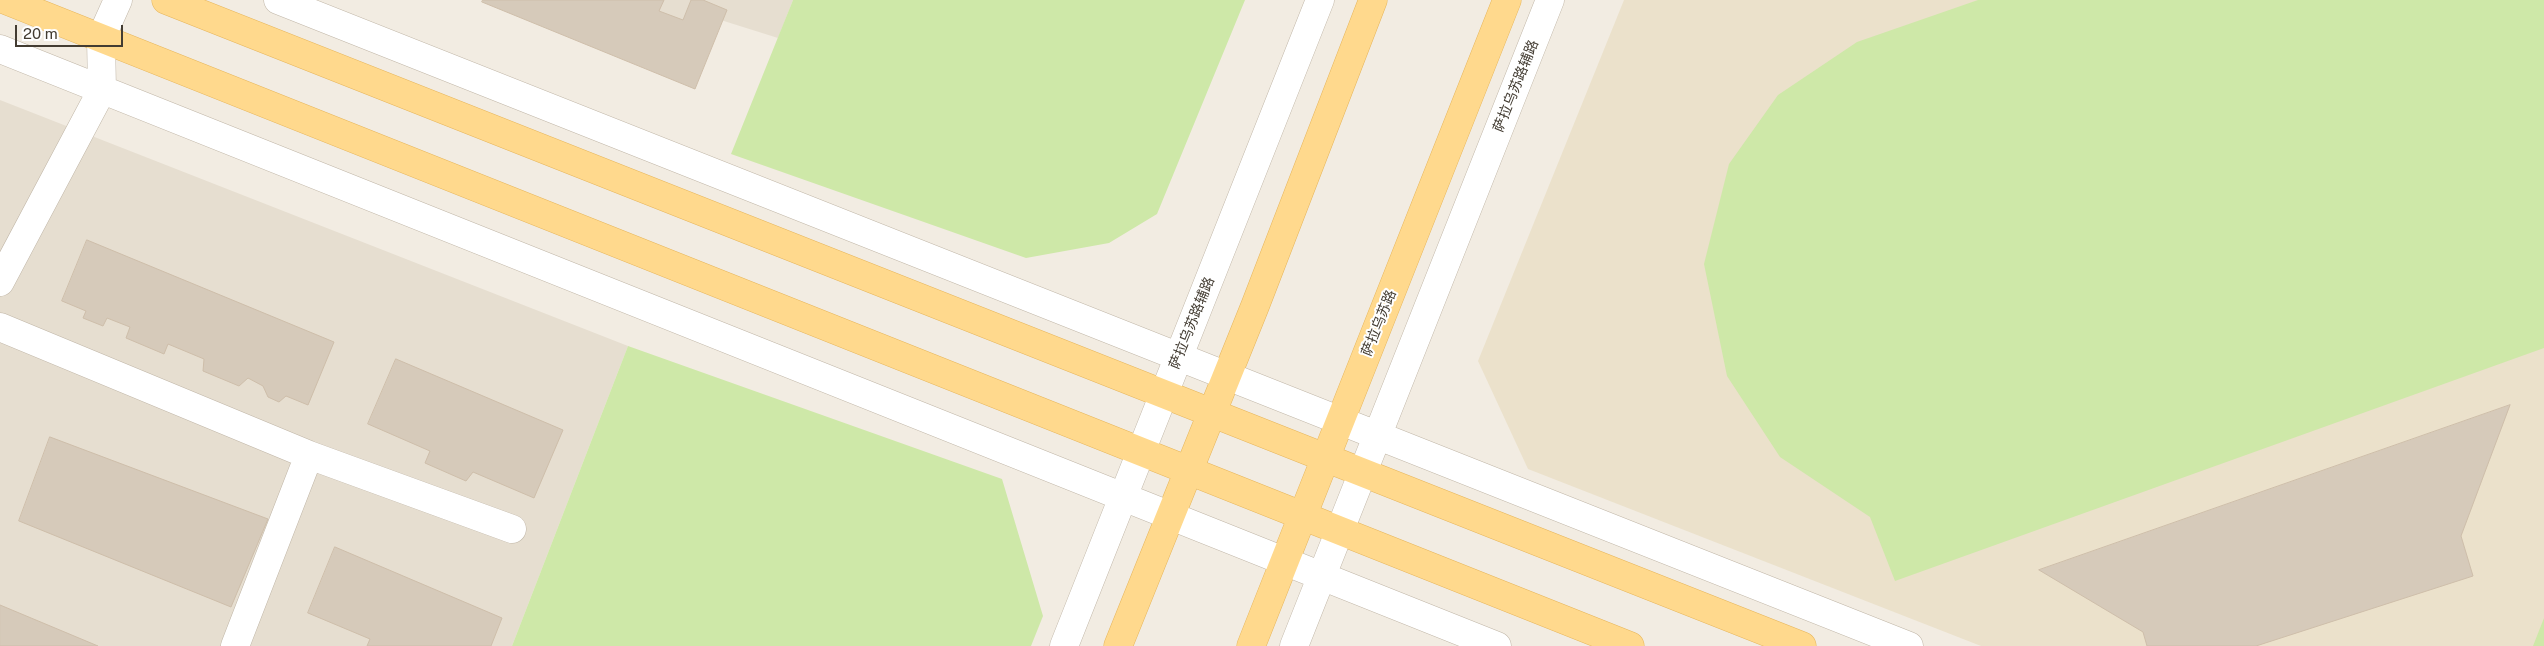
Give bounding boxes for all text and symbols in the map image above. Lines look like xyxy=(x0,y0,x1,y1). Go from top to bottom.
scale bar xyxy=(18,15,125,47)
text: 20 m xyxy=(23,25,58,42)
street label: 萨拉乌苏路辅路 xyxy=(1490,37,1542,135)
street label: 萨拉乌苏路辅路 xyxy=(1166,274,1218,372)
street label: 萨拉乌苏路 xyxy=(1358,287,1400,359)

